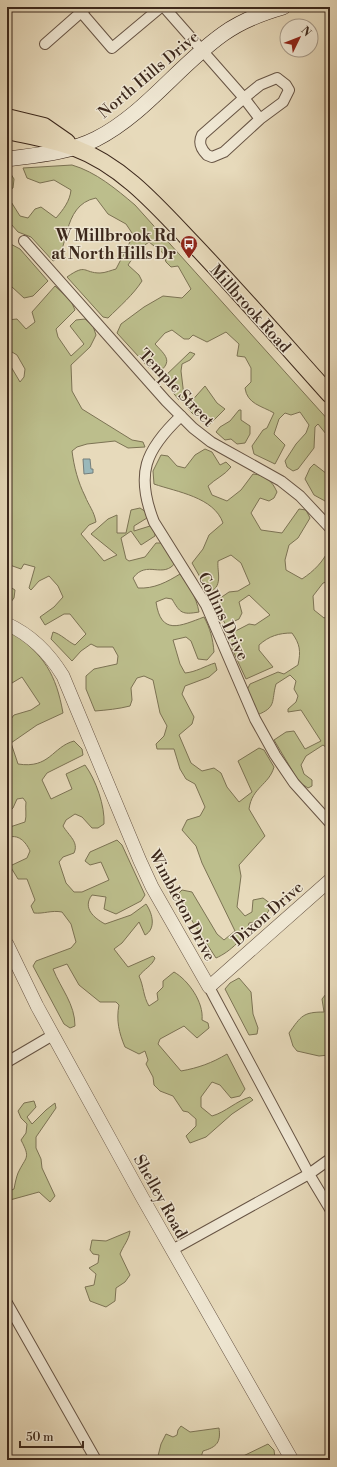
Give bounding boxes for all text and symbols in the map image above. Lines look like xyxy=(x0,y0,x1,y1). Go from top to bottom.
north arrow xyxy=(279,18,319,58)
text: N xyxy=(297,24,314,40)
street label: North Hills Drive xyxy=(94,27,203,123)
place label: W Millbrook Rd at North Hills Dr xyxy=(51,226,176,264)
bus stop icon: W Millbrook Rd at North Hills Dr xyxy=(179,234,199,259)
street label: Millbrook Road xyxy=(206,261,295,357)
street label: Temple Street xyxy=(134,345,219,431)
street label: Collins Drive xyxy=(193,569,253,664)
street label: Wimbleton Drive xyxy=(144,846,220,965)
street label: Dixon Drive xyxy=(228,877,307,950)
street label: Shelley Road xyxy=(129,1151,191,1242)
scale bar xyxy=(20,1423,83,1449)
text: 50 m xyxy=(26,1430,54,1445)

